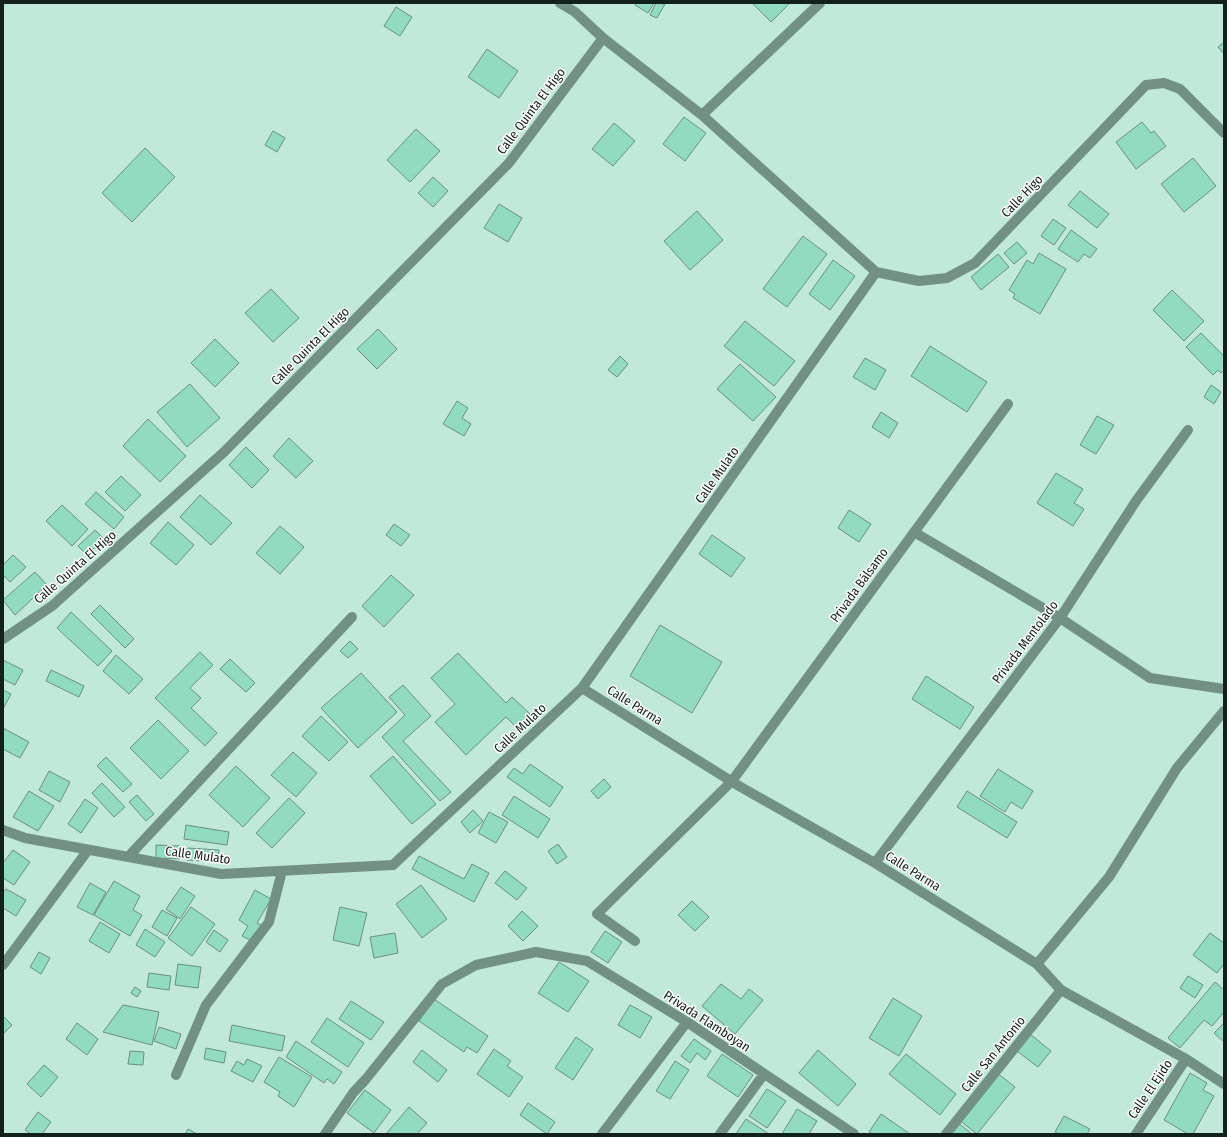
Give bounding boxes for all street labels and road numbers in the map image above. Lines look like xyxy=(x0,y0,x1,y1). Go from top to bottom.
street label: Calle Quinta El Higo xyxy=(494,65,568,157)
street label: Calle Higo xyxy=(998,172,1046,220)
street label: Calle Quinta El Higo xyxy=(268,304,352,388)
street label: Calle Mulato xyxy=(692,444,742,506)
street label: Calle Quinta El Higo xyxy=(31,527,119,607)
street label: Privada Bálsamo xyxy=(827,545,891,625)
street label: Privada Mentolado xyxy=(989,598,1061,686)
street label: Calle Parma xyxy=(605,682,665,728)
street label: Calle Mulato xyxy=(491,700,549,756)
street label: Calle Mulato xyxy=(164,843,232,867)
street label: Calle Parma xyxy=(883,848,943,894)
street label: Privada Flamboyan xyxy=(661,987,753,1055)
street label: Calle San Antonio xyxy=(958,1013,1028,1095)
street label: Calle El Ejido xyxy=(1125,1057,1175,1121)

